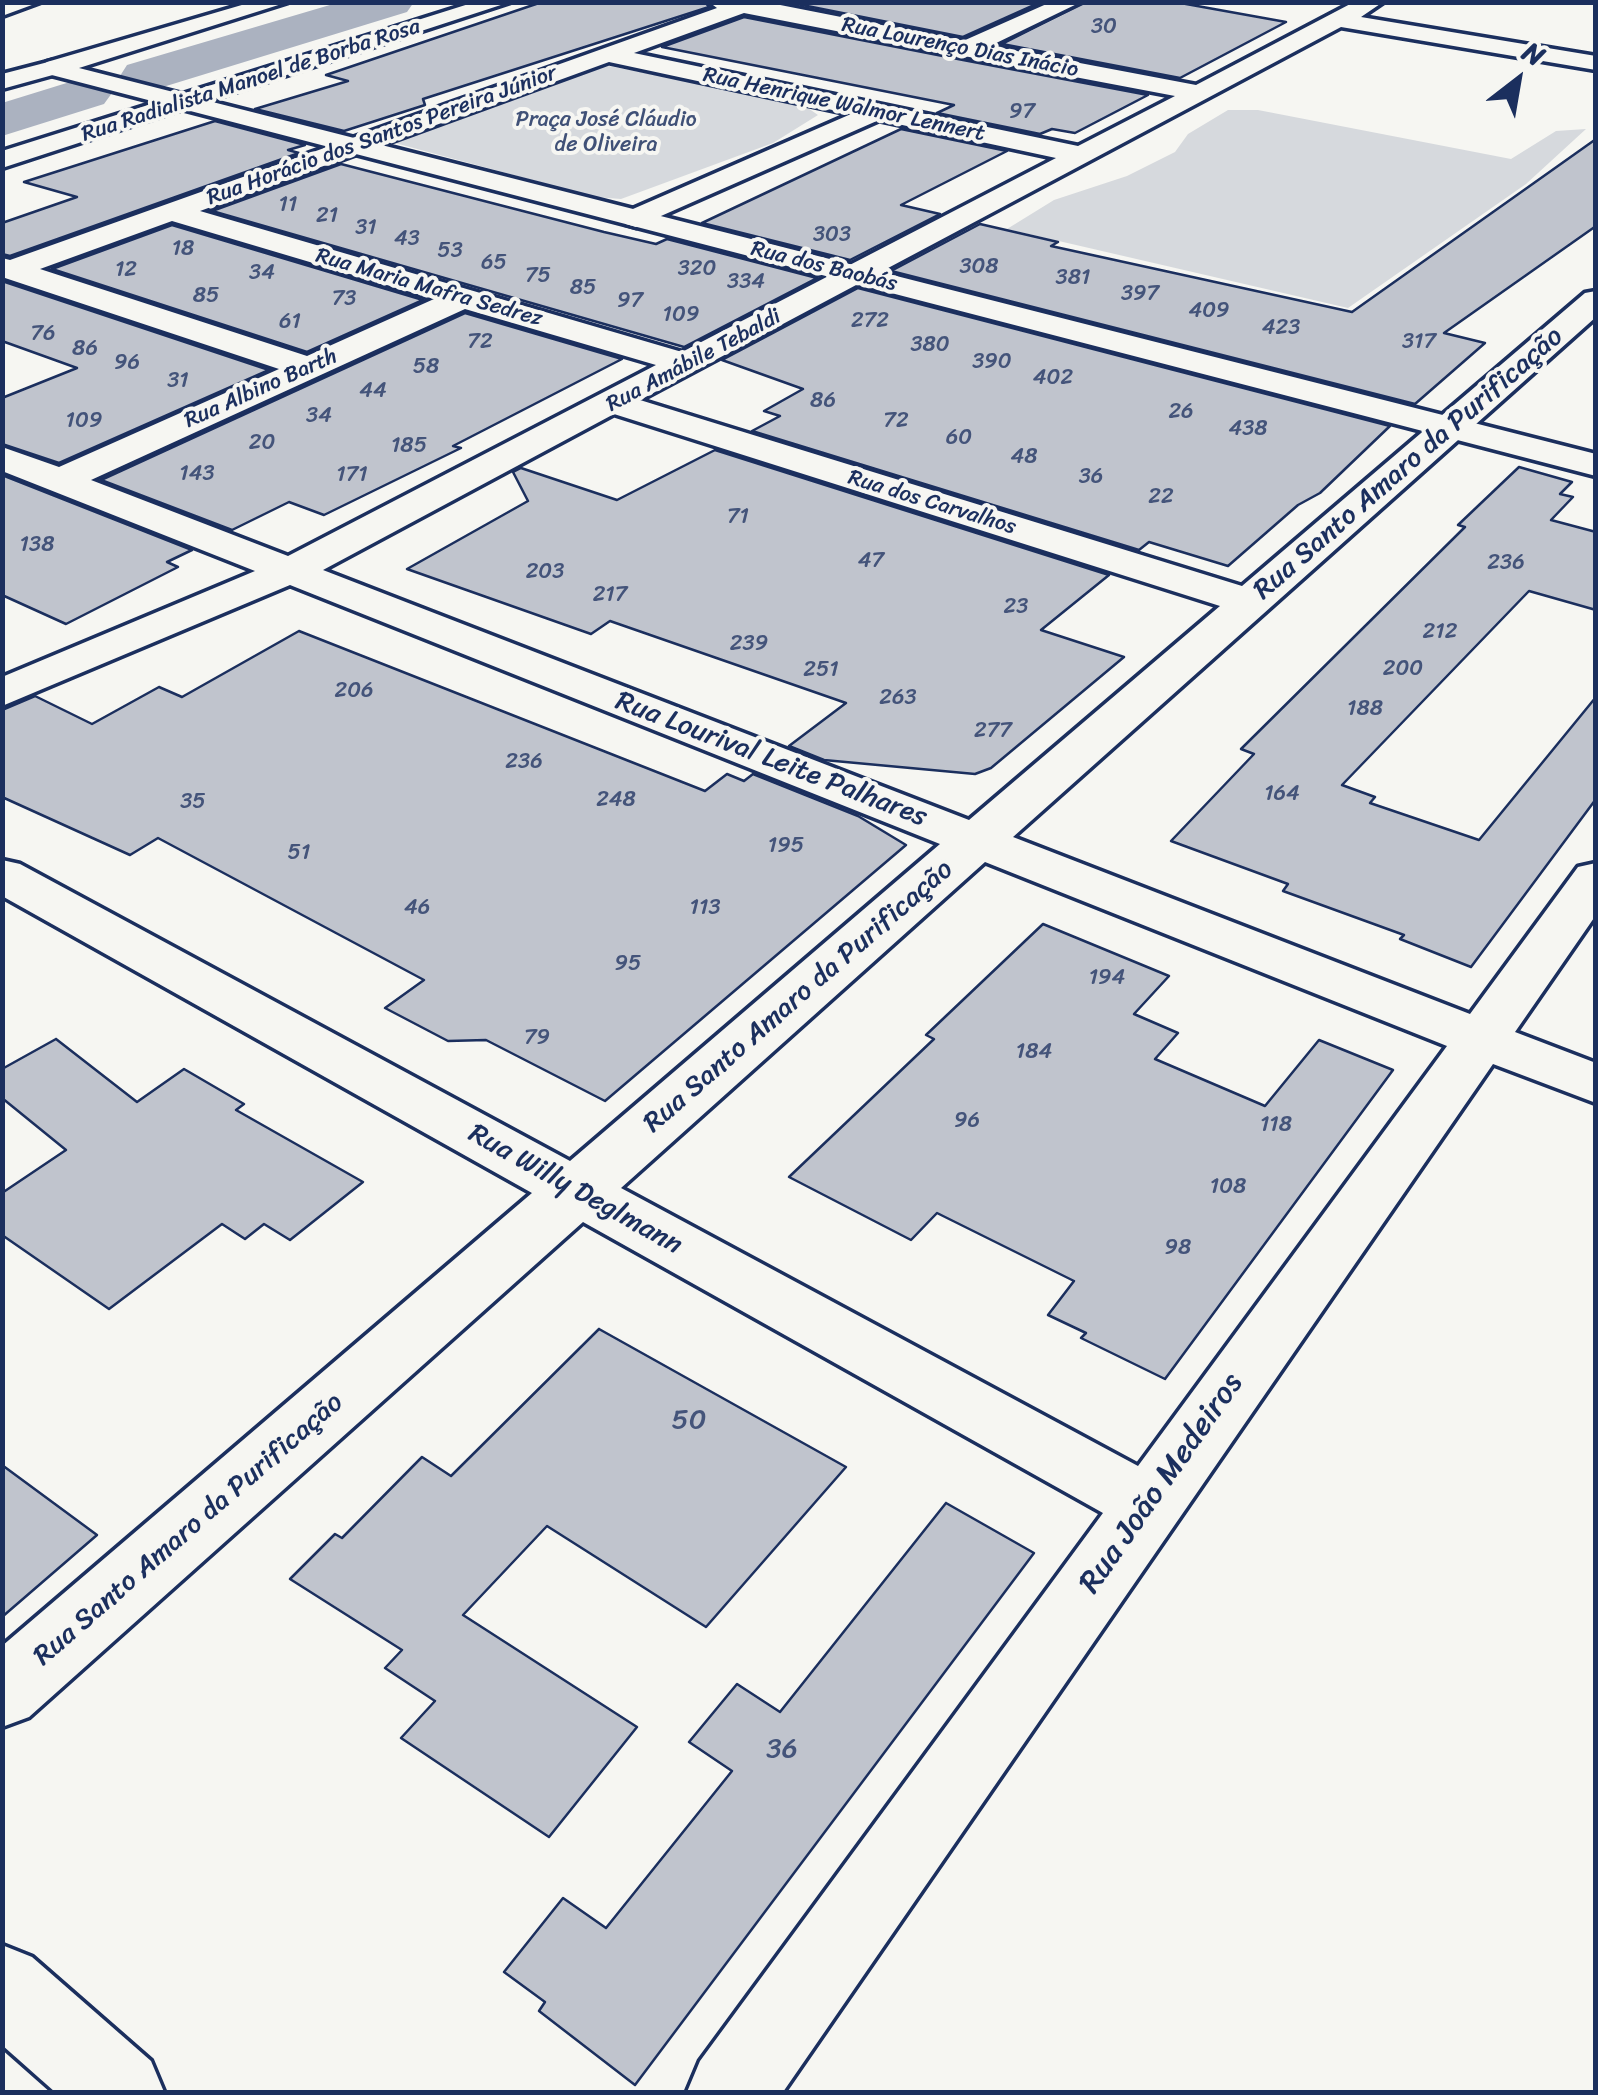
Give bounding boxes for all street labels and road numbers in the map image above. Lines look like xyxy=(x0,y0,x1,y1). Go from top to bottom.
street label: Rua Lourenço Dias Inácio xyxy=(840,12,1080,84)
street label: Rua Radialista Manoel de Borba Rosa xyxy=(78,14,424,148)
street label: Rua Horácio dos Santos Pereira Júnior xyxy=(203,60,561,212)
street label: Rua Henrique Walmor Lennert xyxy=(701,62,987,148)
street label: Rua dos Baobás xyxy=(748,236,900,298)
street label: Rua Maria Mafra Sedrez xyxy=(313,243,545,333)
street label: Rua Amábile Tebaldi xyxy=(602,304,786,418)
street label: Rua Santo Amaro da Purificação xyxy=(1247,320,1571,608)
street label: Rua Albino Barth xyxy=(181,344,341,434)
street label: Rua dos Carvalhos xyxy=(845,465,1019,541)
street label: Rua Lourival Leite Palhares xyxy=(611,685,931,835)
street label: Rua Santo Amaro da Purificação xyxy=(637,853,961,1141)
street label: Rua Willy Deglmann xyxy=(462,1117,688,1263)
street label: Rua João Medeiros xyxy=(1072,1366,1252,1602)
street label: Rua Santo Amaro da Purificação xyxy=(27,1386,351,1674)

